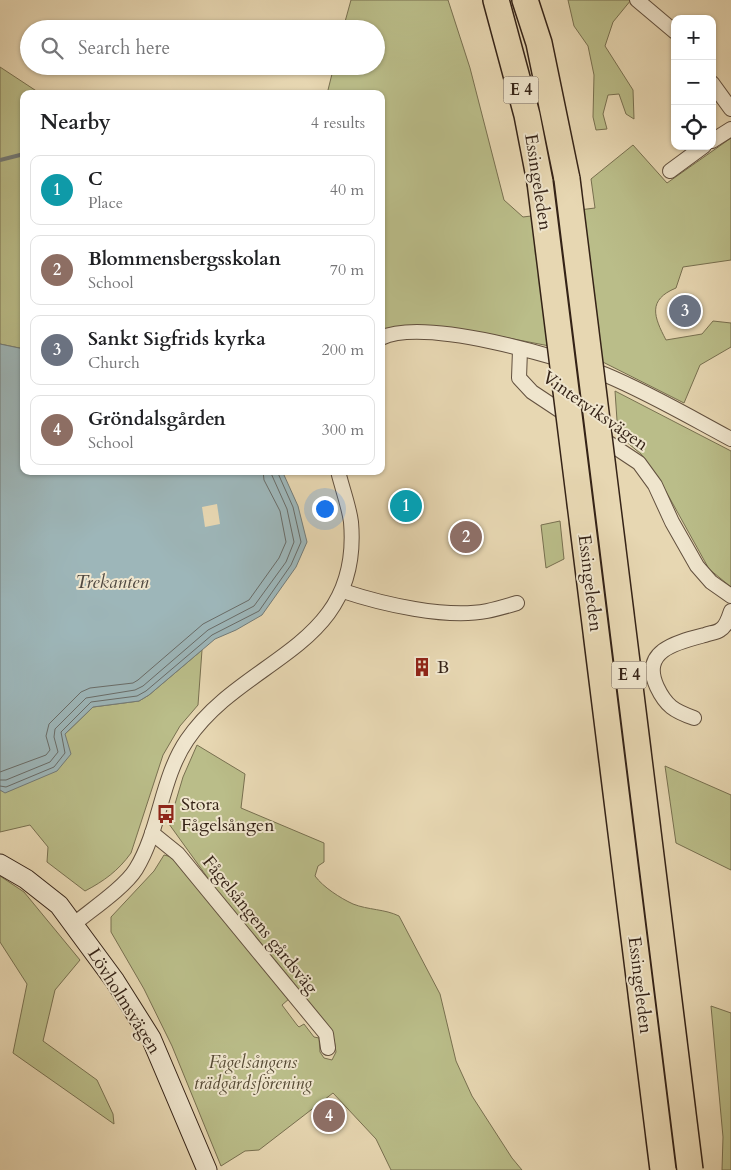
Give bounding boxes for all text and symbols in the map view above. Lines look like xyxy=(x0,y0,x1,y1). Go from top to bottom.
map controls xyxy=(671,15,716,150)
button: + xyxy=(671,15,716,60)
search box xyxy=(20,20,385,75)
icon: search xyxy=(38,34,66,62)
text: Search here xyxy=(78,35,170,61)
button: − xyxy=(671,60,716,105)
road number: E 4 xyxy=(504,76,538,104)
button: locate xyxy=(671,105,716,150)
text: Nearby xyxy=(40,108,111,137)
text: 4 results xyxy=(311,112,365,134)
street label: Essingeleden xyxy=(518,132,558,233)
text: C xyxy=(88,166,103,192)
text: 1 xyxy=(53,179,61,201)
text: 40 m xyxy=(330,179,364,201)
text: Place xyxy=(88,192,123,214)
text: Blommensbergsskolan xyxy=(88,246,281,272)
text: 2 xyxy=(53,259,61,281)
text: 70 m xyxy=(330,259,364,281)
text: School xyxy=(88,272,133,294)
pin: 3 xyxy=(669,292,701,330)
text: Sankt Sigfrids kyrka xyxy=(88,326,266,352)
text: 3 xyxy=(53,339,61,361)
text: 200 m xyxy=(322,339,364,361)
text: Church xyxy=(88,352,140,374)
street label: Vinterviksvägen xyxy=(537,365,654,457)
text: Gröndalsgården xyxy=(88,406,226,432)
text: 4 xyxy=(53,419,61,441)
text: 300 m xyxy=(322,419,364,441)
text: School xyxy=(88,432,133,454)
pin: 1 xyxy=(390,487,422,525)
your location xyxy=(312,496,338,522)
pin: 2 xyxy=(450,518,482,556)
street label: Essingeleden xyxy=(572,533,608,634)
water label: Trekanten xyxy=(75,569,149,595)
place label: B xyxy=(437,655,449,680)
building icon: B xyxy=(411,656,433,678)
road number: E 4 xyxy=(612,662,646,688)
place label: Stora Fågelsången xyxy=(181,792,275,838)
bus stop icon: Stora Fågelsången xyxy=(155,803,177,825)
street label: Fågelsångens gårdsväg xyxy=(196,851,324,1000)
street label: Essingeleden xyxy=(622,935,658,1036)
street label: Lövholmsvägen xyxy=(81,943,167,1059)
park label: Fågelsångens trädgårdsförening xyxy=(194,1050,312,1096)
pin: 4 xyxy=(313,1097,345,1135)

